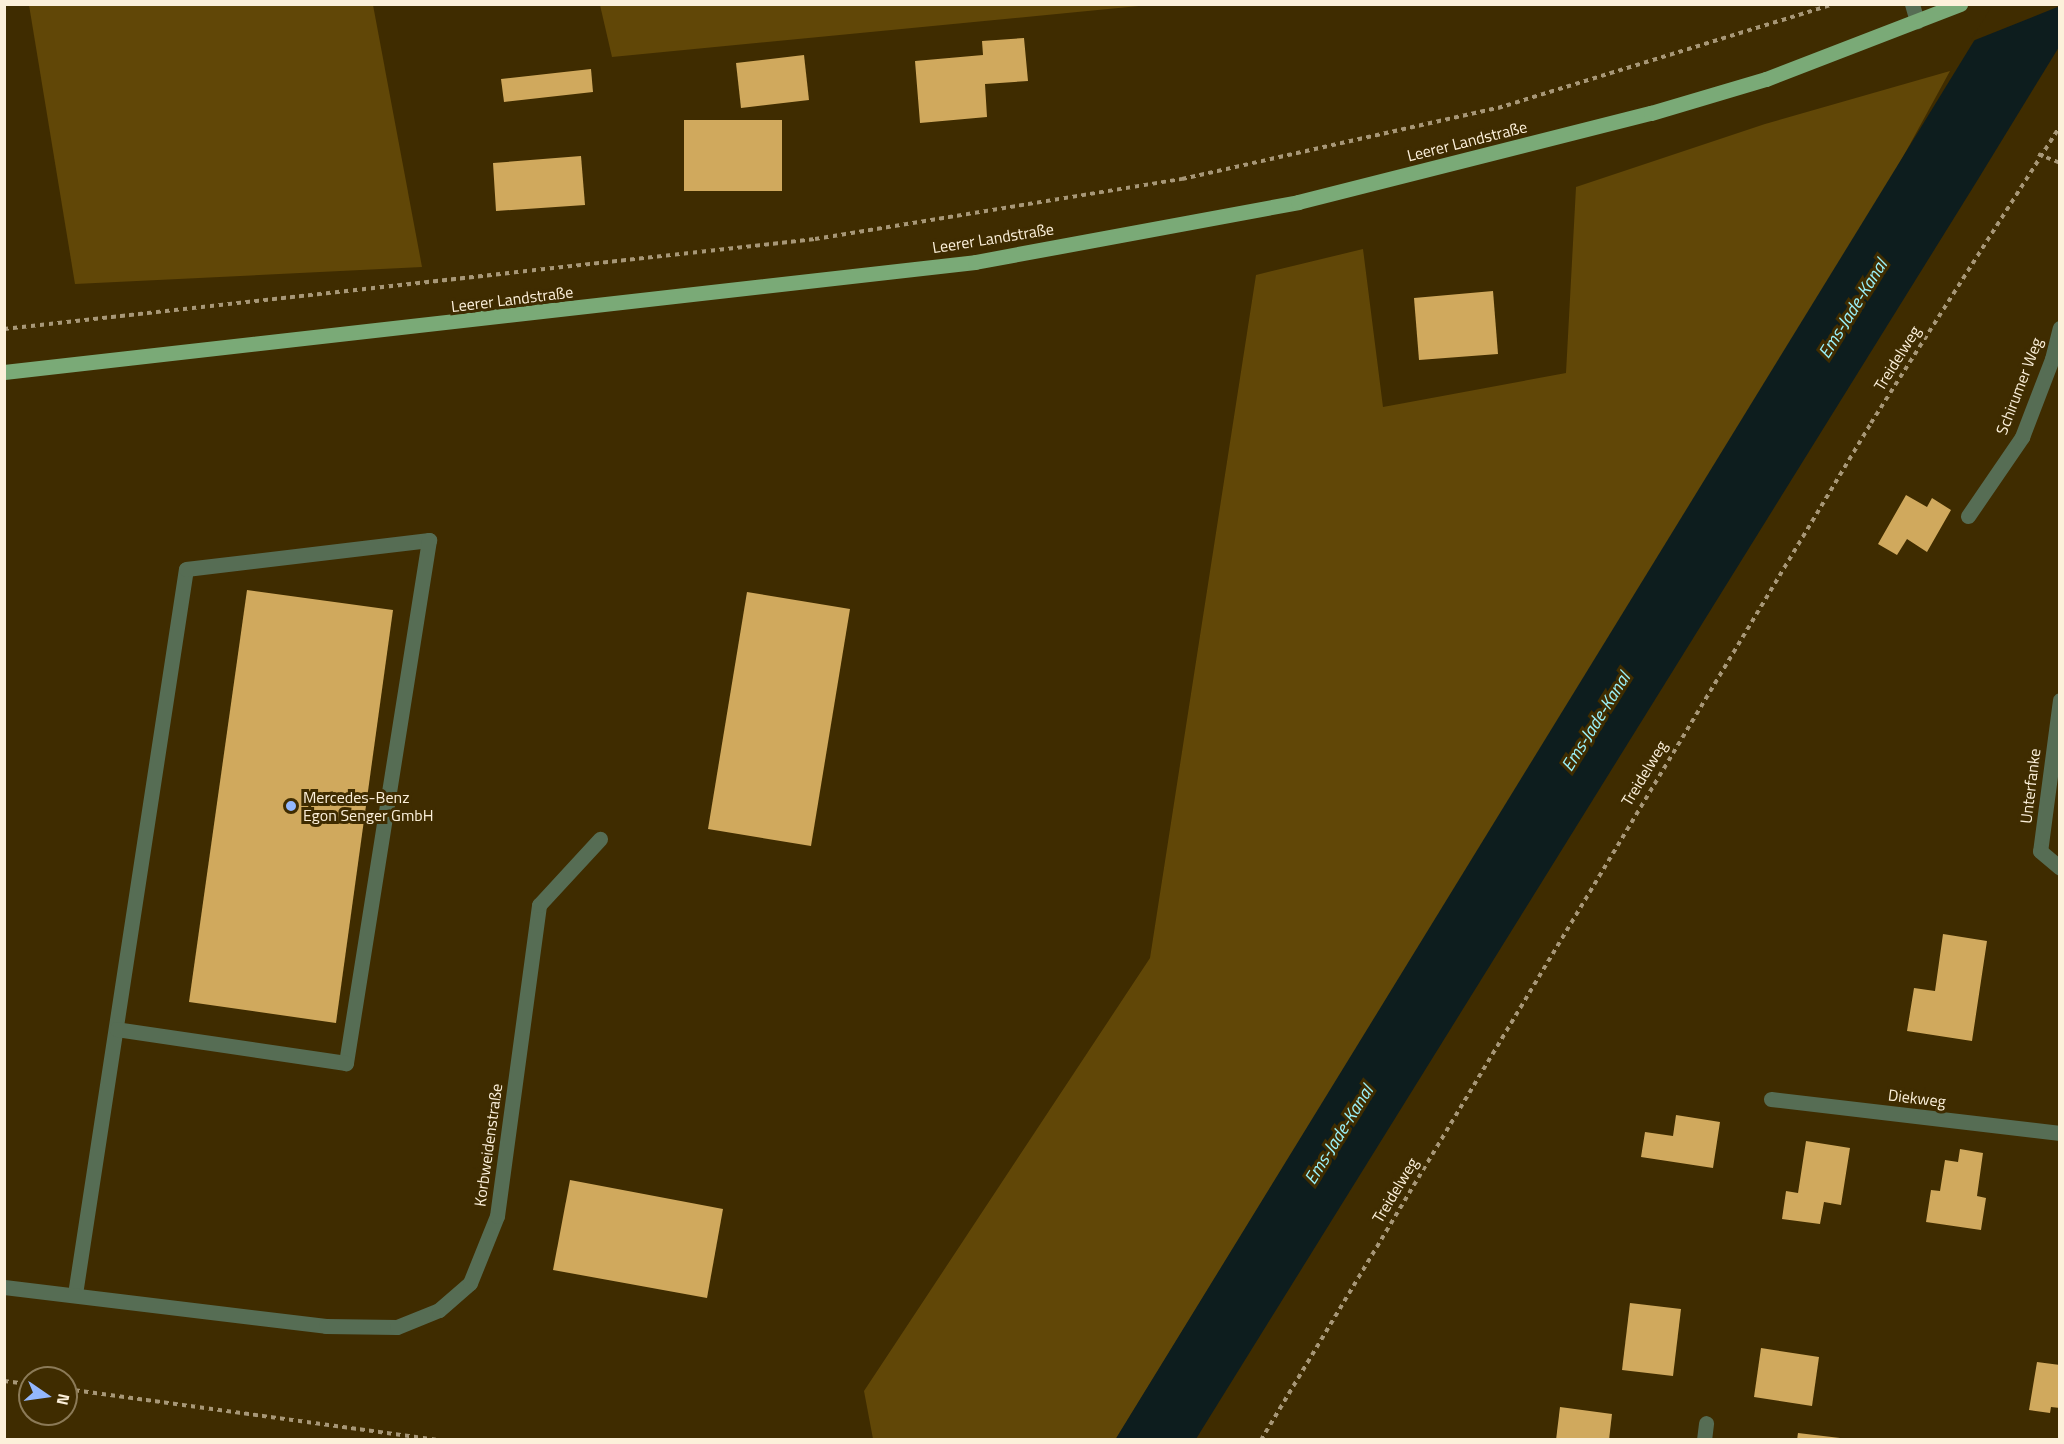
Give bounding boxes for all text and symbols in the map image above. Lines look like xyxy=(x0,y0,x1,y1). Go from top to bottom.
street label: Leerer Landstraße xyxy=(1405,117,1529,165)
street label: Leerer Landstraße xyxy=(931,219,1055,257)
water label: Ems-Jade-Kanal xyxy=(1814,255,1892,363)
street label: Leerer Landstraße xyxy=(450,282,574,316)
street label: Treidelweg xyxy=(1870,322,1924,394)
street label: Schirumer Weg xyxy=(1992,335,2046,437)
water label: Ems-Jade-Kanal xyxy=(1557,668,1635,776)
street label: Treidelweg xyxy=(1617,737,1671,809)
street label: Unterfanke xyxy=(2016,747,2044,825)
place label: Mercedes-Benz Egon Senger GmbH xyxy=(303,787,433,825)
marker: Mercedes-Benz Egon Senger GmbH xyxy=(284,799,298,813)
water label: Ems-Jade-Kanal xyxy=(1300,1081,1378,1189)
street label: Korbweidenstraße xyxy=(470,1082,506,1208)
street label: Diekweg xyxy=(1887,1085,1947,1111)
street label: Treidelweg xyxy=(1368,1154,1422,1226)
north arrow xyxy=(18,1366,78,1426)
text: N xyxy=(51,1391,77,1408)

